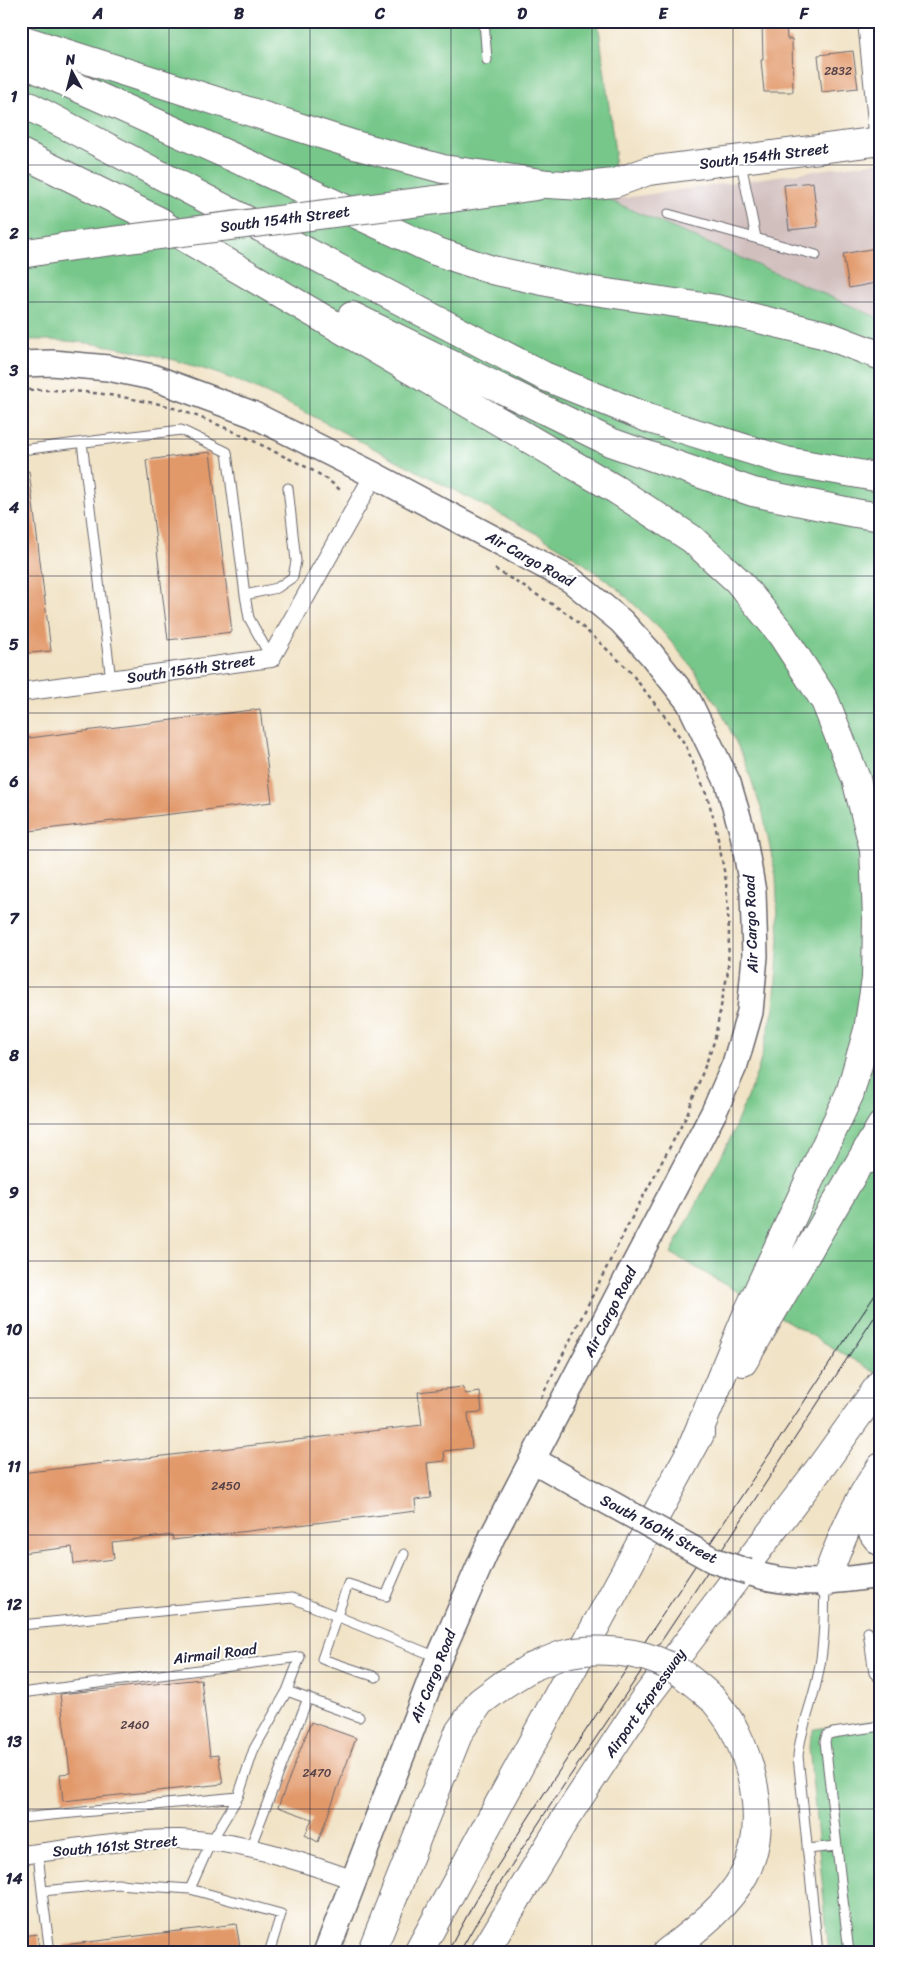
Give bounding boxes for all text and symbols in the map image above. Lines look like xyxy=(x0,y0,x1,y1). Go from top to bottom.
text: A xyxy=(92,0,103,28)
text: B xyxy=(234,0,245,28)
text: C xyxy=(374,0,386,28)
text: D xyxy=(517,0,527,28)
text: E xyxy=(659,0,669,28)
text: F xyxy=(799,0,810,28)
text: N xyxy=(63,47,77,73)
north arrow xyxy=(48,48,98,98)
house number: 2832 xyxy=(824,60,852,82)
text: 1 xyxy=(11,82,18,111)
street label: South 154th Street xyxy=(698,135,831,177)
street label: South 154th Street xyxy=(219,198,352,240)
text: 2 xyxy=(8,219,19,248)
text: 3 xyxy=(9,356,19,385)
text: 4 xyxy=(8,493,19,522)
street label: Air Cargo Road xyxy=(480,523,580,595)
text: 5 xyxy=(9,630,19,659)
street label: South 156th Street xyxy=(125,647,257,691)
text: 6 xyxy=(8,767,19,796)
street label: Air Cargo Road xyxy=(736,873,766,974)
text: 7 xyxy=(9,904,20,933)
text: 8 xyxy=(8,1041,19,1070)
text: 9 xyxy=(9,1178,19,1207)
street label: Air Cargo Road xyxy=(576,1261,644,1363)
text: 10 xyxy=(6,1315,22,1344)
text: 11 xyxy=(7,1452,21,1481)
house number: 2450 xyxy=(211,1475,241,1497)
street label: South 160th Street xyxy=(596,1487,723,1571)
text: 12 xyxy=(6,1590,23,1619)
street label: Air Cargo Road xyxy=(402,1625,464,1727)
street label: Airmail Road xyxy=(171,1636,259,1672)
street label: Airport Expressway xyxy=(597,1643,693,1764)
house number: 2460 xyxy=(121,1714,150,1736)
text: 13 xyxy=(6,1727,22,1756)
house number: 2470 xyxy=(303,1762,332,1784)
street label: South 161st Street xyxy=(51,1828,179,1864)
text: 14 xyxy=(6,1864,22,1893)

